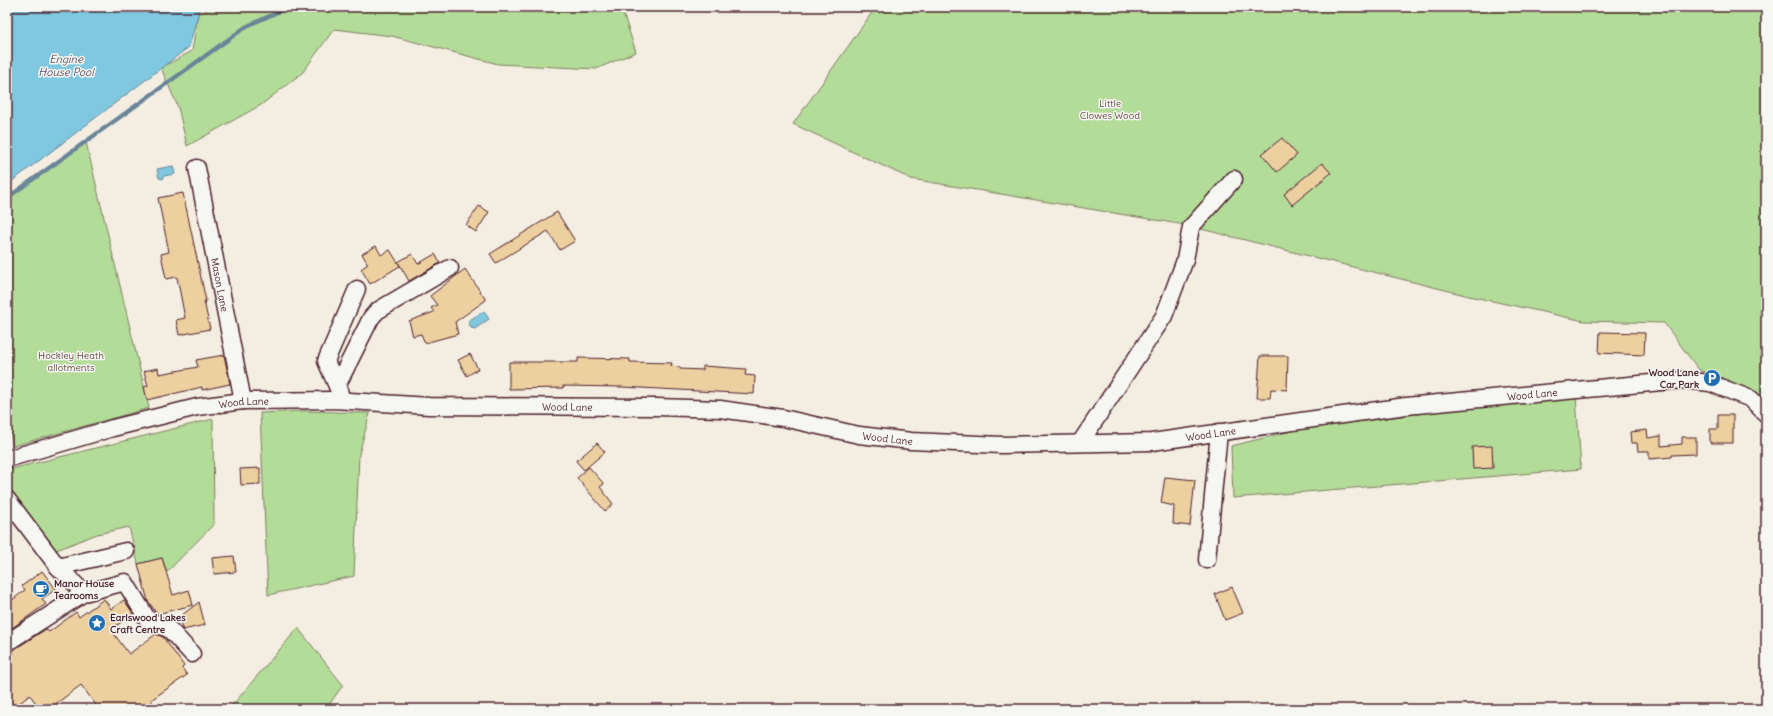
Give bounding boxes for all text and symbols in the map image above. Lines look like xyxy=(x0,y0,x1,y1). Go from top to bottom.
water label: Engine House Pool xyxy=(38,52,95,79)
park label: Little Clowes Wood xyxy=(1080,97,1140,122)
street label: Mason Lane xyxy=(208,257,231,313)
park label: Hockley Heath allotments xyxy=(38,349,104,374)
place label: Wood Lane Car Park xyxy=(1649,366,1700,391)
parking icon: Wood Lane Car Park xyxy=(1702,368,1722,388)
street label: Wood Lane xyxy=(1507,386,1558,403)
street label: Wood Lane xyxy=(218,395,269,411)
street label: Wood Lane xyxy=(542,400,593,414)
street label: Wood Lane xyxy=(1185,424,1237,444)
street label: Wood Lane xyxy=(862,429,913,448)
place label: Manor House Tearooms xyxy=(54,577,115,602)
cafe icon: Manor House Tearooms xyxy=(31,579,51,599)
place label: Earlswood Lakes Craft Centre xyxy=(110,611,186,636)
place icon: Earlswood Lakes Craft Centre xyxy=(87,613,107,633)

